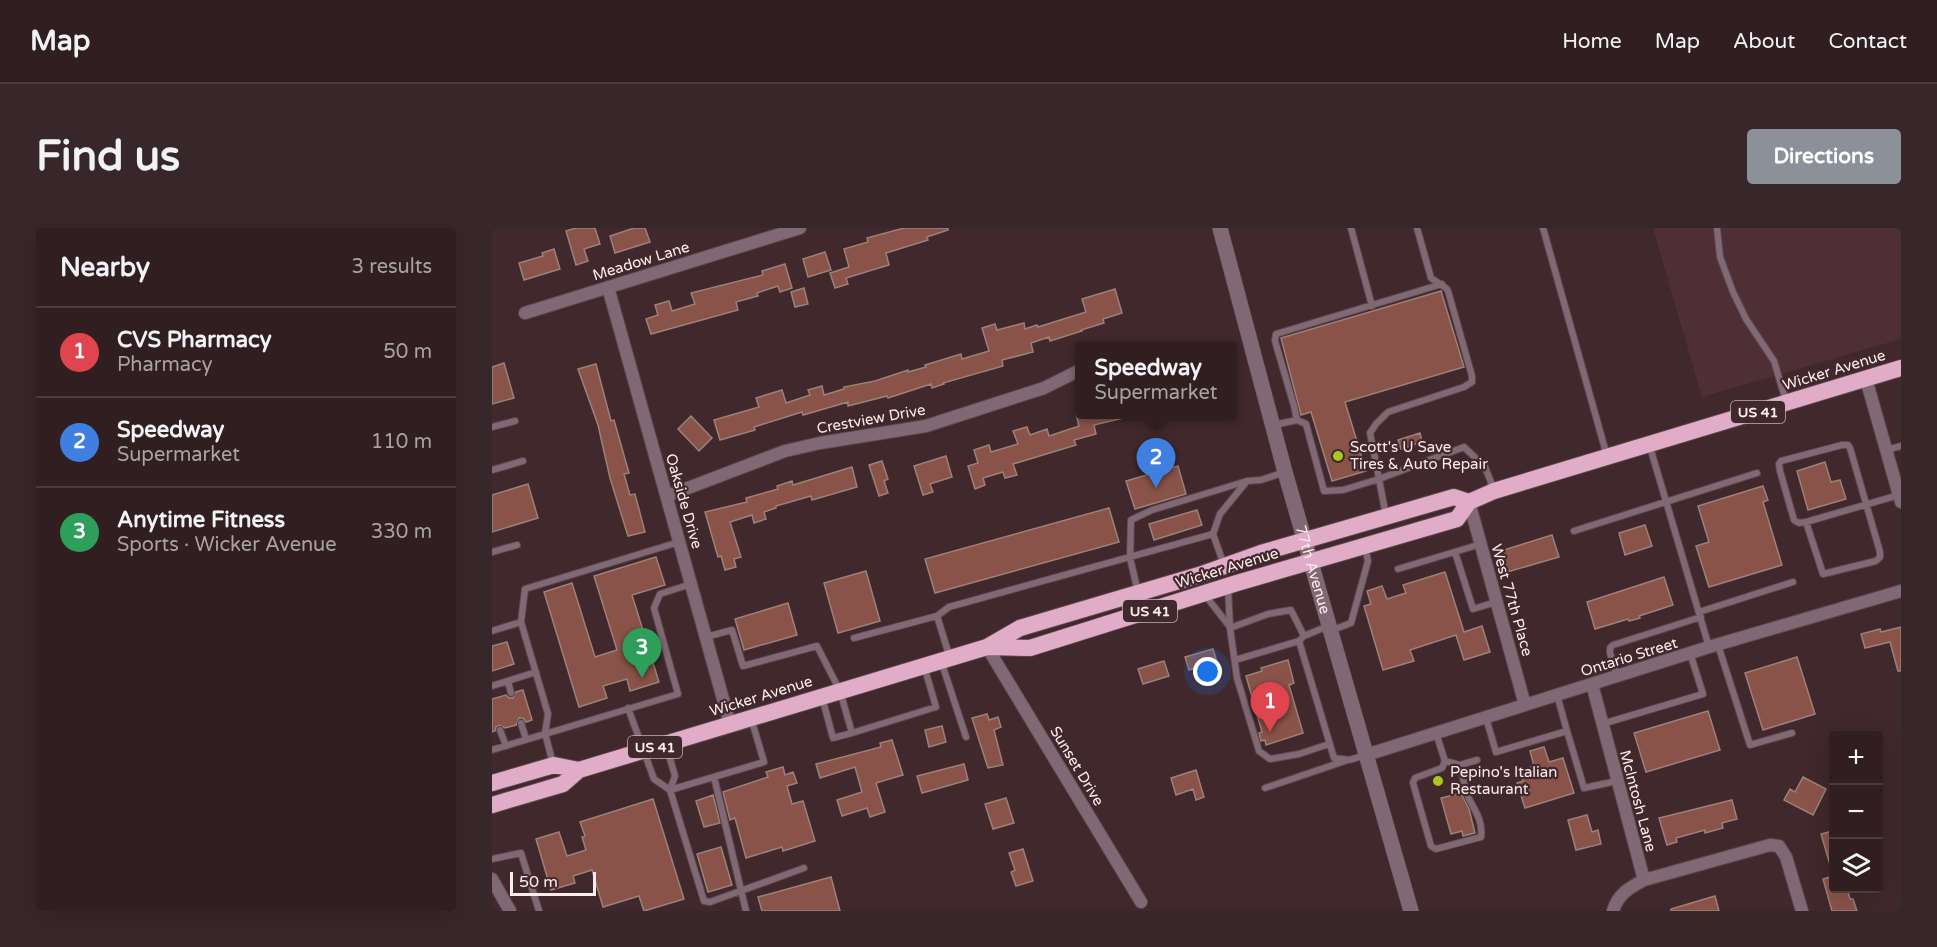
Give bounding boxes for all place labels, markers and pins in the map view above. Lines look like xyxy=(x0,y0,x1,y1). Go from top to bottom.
pin: 2 xyxy=(1136,438,1176,488)
place label: Scott's U Save Tires & Auto Repair xyxy=(1350,438,1488,473)
marker: Scott's U Save Tires & Auto Repair xyxy=(1331,449,1345,463)
pin: 3 xyxy=(622,628,662,678)
pin: 1 xyxy=(1250,682,1290,732)
place label: Pepino's Italian Restaurant xyxy=(1450,763,1557,798)
marker: Pepino's Italian Restaurant xyxy=(1431,774,1445,788)

